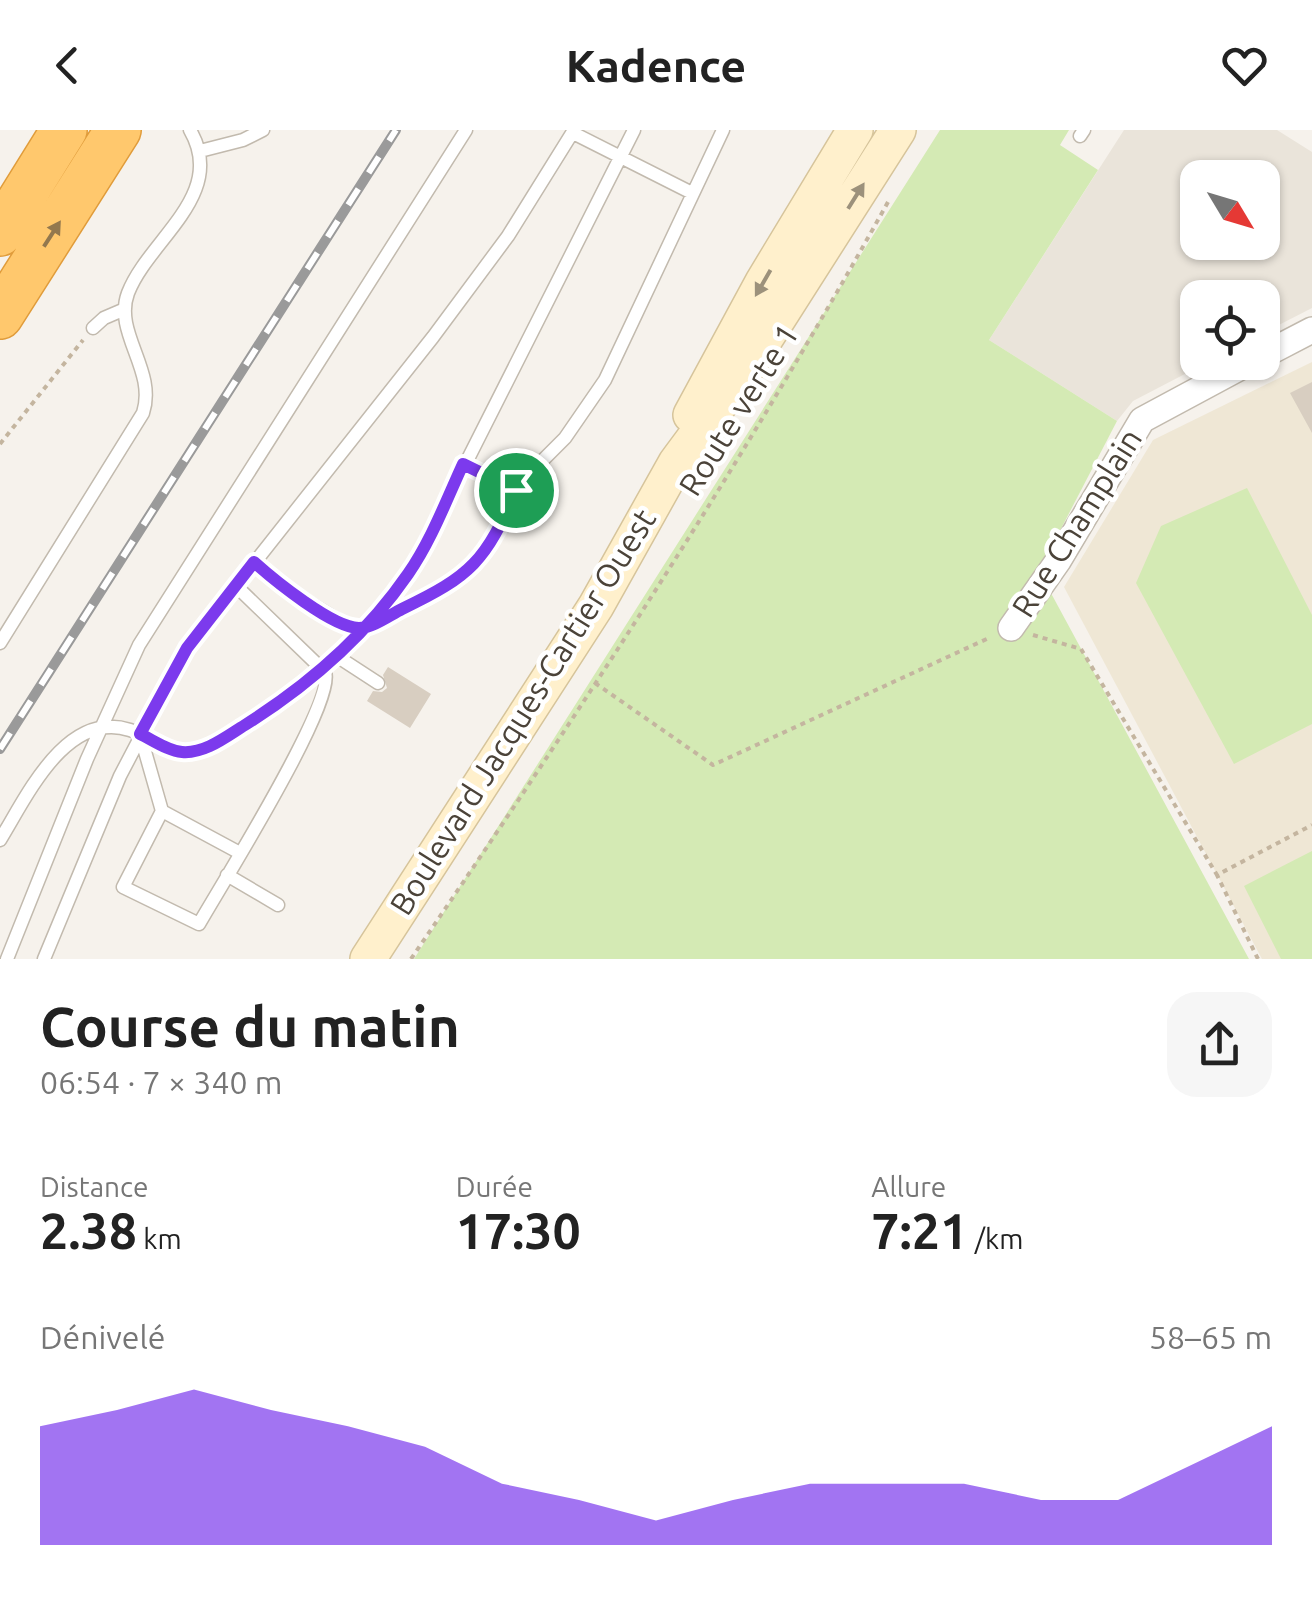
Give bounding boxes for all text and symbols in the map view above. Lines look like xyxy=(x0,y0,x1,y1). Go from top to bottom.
icon: back xyxy=(40,38,95,93)
icon: heart xyxy=(1217,38,1272,93)
text: Kadence xyxy=(566,40,746,91)
north arrow xyxy=(1180,160,1280,260)
map controls xyxy=(1180,160,1280,380)
one-way arrow xyxy=(847,182,865,209)
one-way arrow xyxy=(43,220,61,248)
one-way arrow xyxy=(754,269,772,297)
button: locate xyxy=(1180,280,1280,380)
street label: Route verte 1 xyxy=(671,317,805,502)
street label: Rue Champlain xyxy=(1004,422,1148,623)
pin xyxy=(474,448,559,533)
icon: arrive xyxy=(489,463,544,518)
street label: Boulevard Jacques-Cartier Ouest xyxy=(382,502,663,921)
button: share xyxy=(1167,992,1272,1097)
text: Course du matin xyxy=(40,996,460,1057)
text: 06:54 · 7 × 340 m xyxy=(40,1064,282,1100)
text: Distance xyxy=(40,1171,148,1202)
text: Durée xyxy=(456,1171,533,1202)
text: Allure xyxy=(871,1171,946,1202)
text: 2.38 xyxy=(40,1202,137,1258)
text: 17:30 xyxy=(456,1202,581,1258)
text: 7:21 xyxy=(871,1202,968,1258)
text: km xyxy=(137,1223,182,1254)
text: /km xyxy=(968,1223,1023,1254)
text: Dénivelé xyxy=(40,1319,166,1355)
text: 58–65 m xyxy=(1149,1319,1272,1355)

